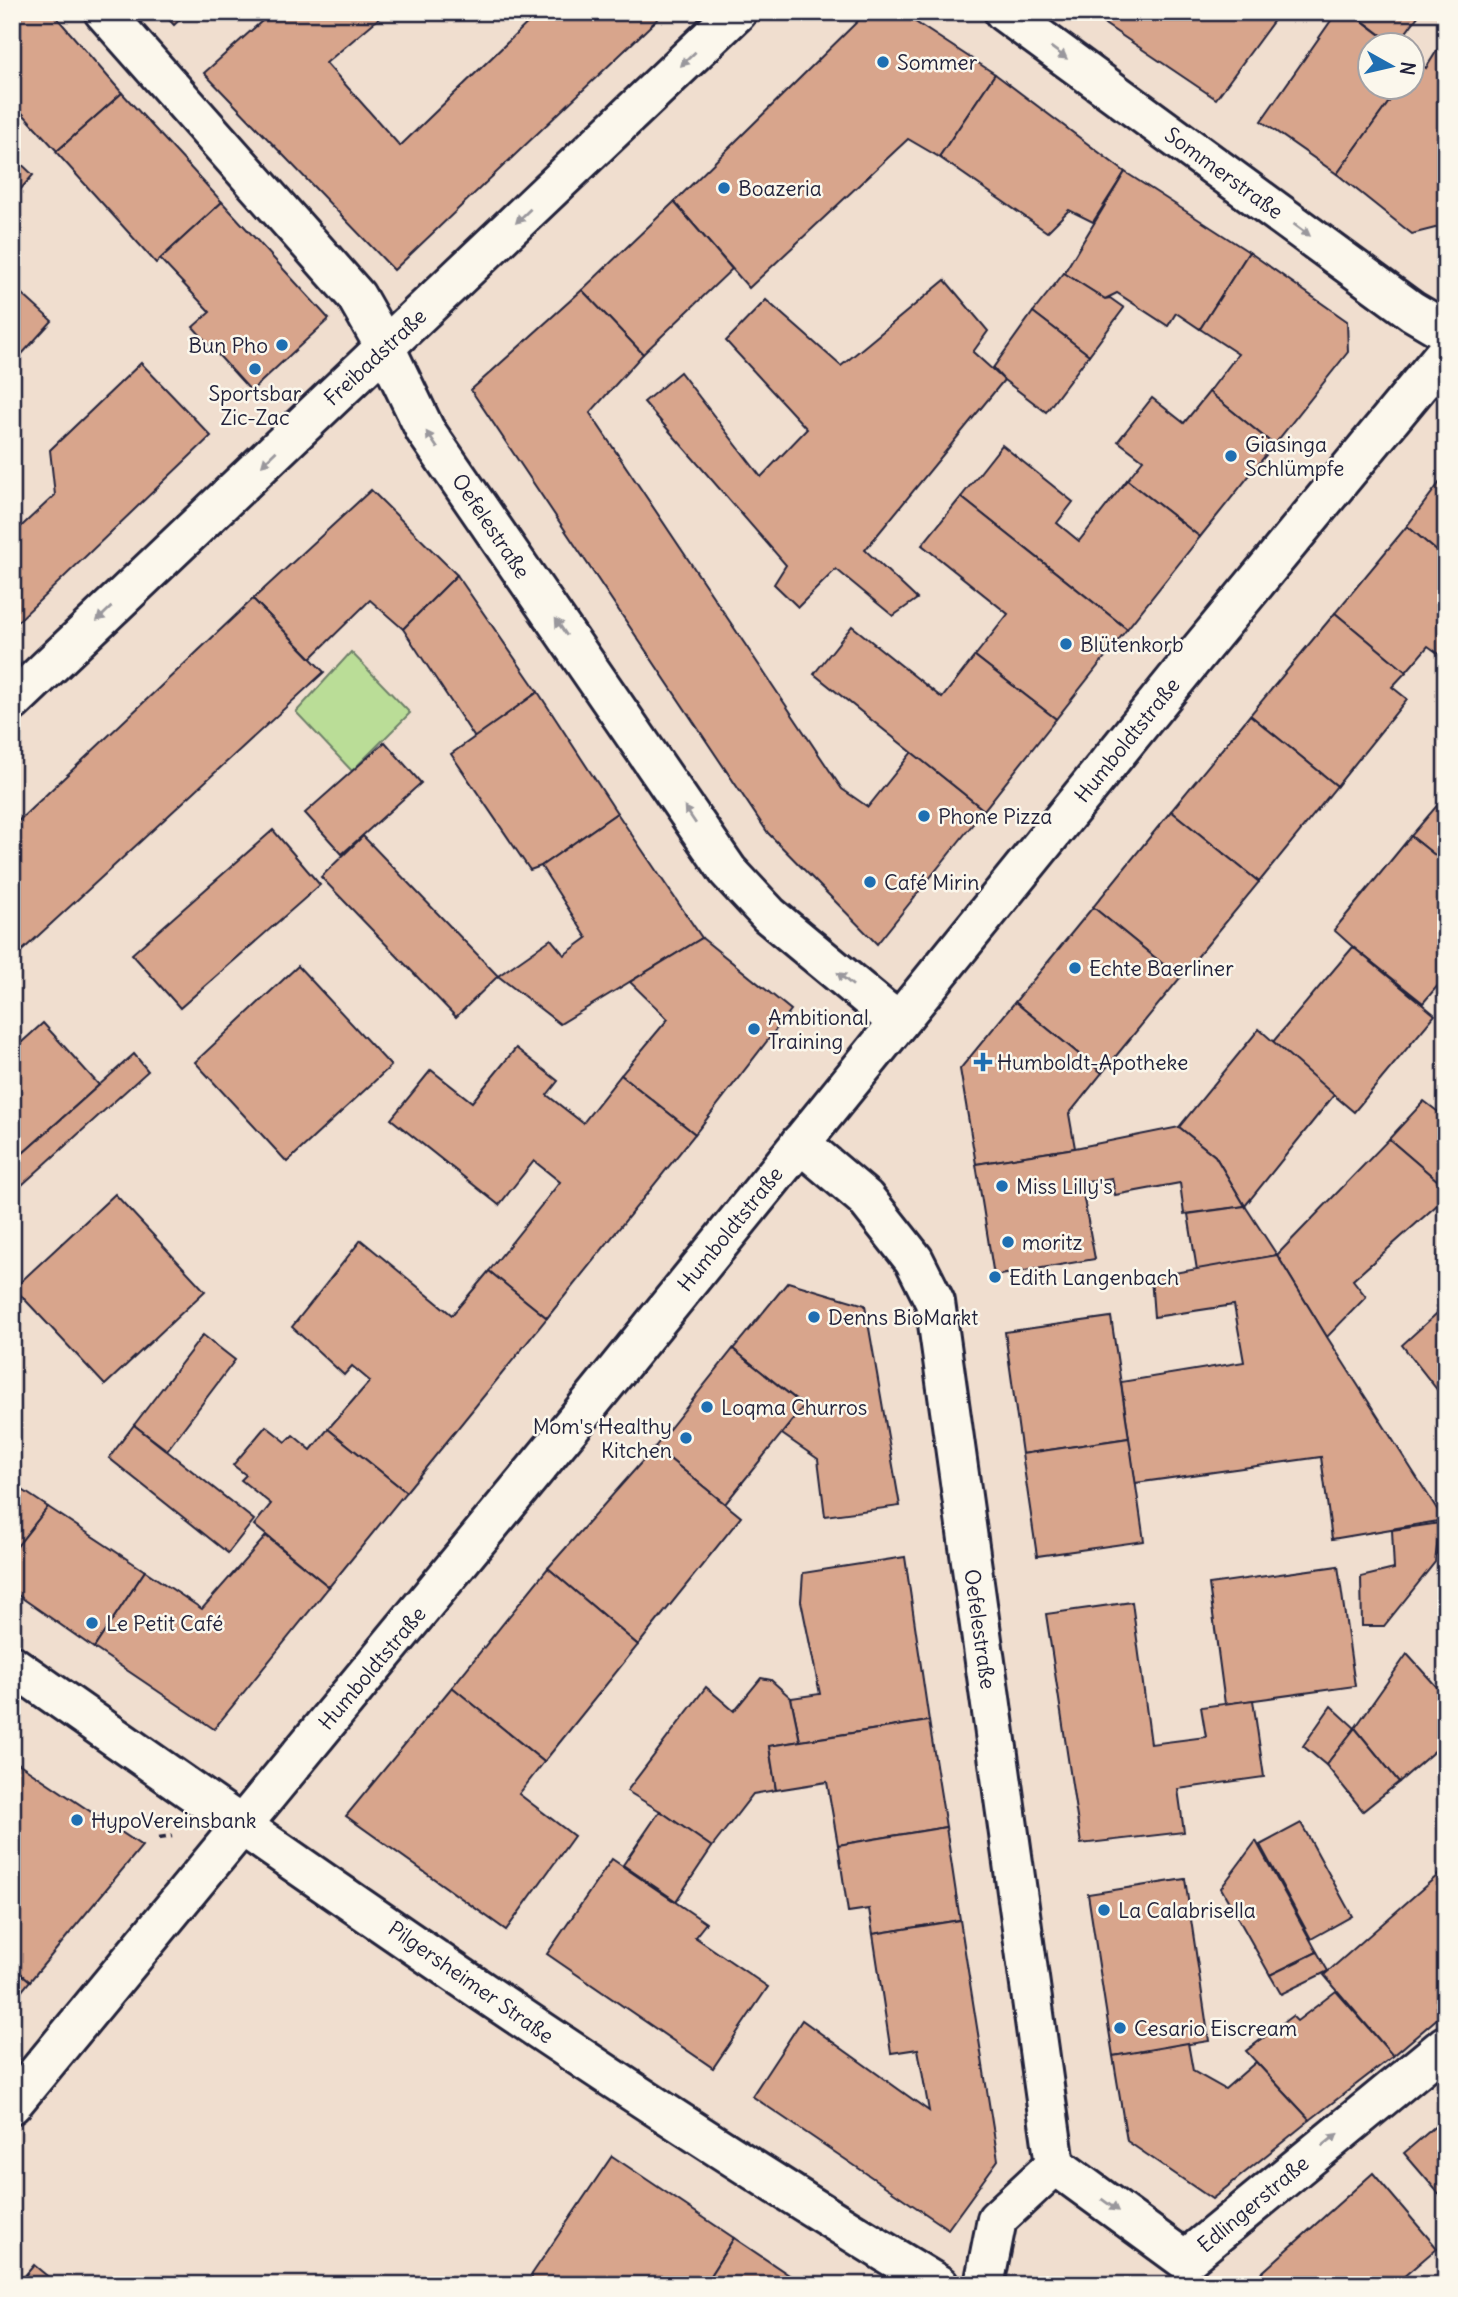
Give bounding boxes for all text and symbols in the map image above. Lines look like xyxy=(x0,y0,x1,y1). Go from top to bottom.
north arrow xyxy=(1356,32,1426,102)
one-way arrow xyxy=(1050,45,1068,59)
place label: Sommer xyxy=(897,49,978,76)
one-way arrow xyxy=(680,51,697,67)
marker: Sommer xyxy=(875,54,891,70)
text: N xyxy=(1395,60,1421,77)
street label: Sommerstraße xyxy=(1159,121,1289,225)
place label: Boazeria xyxy=(738,175,822,202)
marker: Boazeria xyxy=(716,180,732,196)
one-way arrow xyxy=(515,208,532,224)
one-way arrow xyxy=(1293,223,1311,237)
street label: Freibadstraße xyxy=(318,303,432,411)
place label: Bun Pho xyxy=(188,332,268,359)
marker: Bun Pho xyxy=(274,337,290,353)
marker: Sportsbar Zic-Zac xyxy=(247,361,263,377)
place label: Sportsbar Zic-Zac xyxy=(209,380,302,431)
one-way arrow xyxy=(425,431,439,449)
place label: Giasinga Schlümpfe xyxy=(1245,431,1344,482)
marker: Giasinga Schlümpfe xyxy=(1223,448,1239,464)
one-way arrow xyxy=(261,449,278,466)
street label: Oefelestraße xyxy=(446,468,536,584)
one-way arrow xyxy=(96,606,113,623)
one-way arrow xyxy=(554,618,568,636)
place label: Blütenkorb xyxy=(1080,631,1184,658)
marker: Blütenkorb xyxy=(1058,636,1074,652)
street label: Humboldtstraße xyxy=(1068,672,1186,808)
place label: Phone Pizza xyxy=(938,803,1052,830)
one-way arrow xyxy=(683,806,697,824)
marker: Phone Pizza xyxy=(916,808,932,824)
place label: Café Mirin xyxy=(884,869,979,896)
marker: Café Mirin xyxy=(862,874,878,890)
place label: Echte Baerliner xyxy=(1089,955,1234,982)
marker: Echte Baerliner xyxy=(1067,960,1083,976)
one-way arrow xyxy=(837,972,854,987)
place label: Ambitional Training xyxy=(768,1004,869,1055)
marker: Ambitional Training xyxy=(746,1021,762,1037)
place label: Humboldt-Apotheke xyxy=(997,1049,1188,1076)
marker: Humboldt-Apotheke xyxy=(975,1054,991,1070)
street label: Humboldtstraße xyxy=(671,1161,789,1297)
place label: Miss Lilly's xyxy=(1016,1173,1113,1200)
marker: Miss Lilly's xyxy=(994,1178,1010,1194)
place label: moritz xyxy=(1022,1229,1083,1256)
marker: moritz xyxy=(1000,1234,1016,1250)
place label: Edith Langenbach xyxy=(1009,1264,1179,1291)
marker: Edith Langenbach xyxy=(987,1269,1003,1285)
place label: Denns BioMarkt xyxy=(828,1304,978,1331)
marker: Denns BioMarkt xyxy=(806,1309,822,1325)
place label: Loqma Churros xyxy=(721,1394,867,1421)
marker: Loqma Churros xyxy=(699,1399,715,1415)
place label: Mom's Healthy Kitchen xyxy=(533,1413,672,1464)
marker: Mom's Healthy Kitchen xyxy=(678,1430,694,1446)
street label: Oefelestraße xyxy=(958,1567,1002,1691)
street label: Humboldtstraße xyxy=(312,1601,432,1735)
place label: Le Petit Café xyxy=(106,1610,223,1637)
marker: Le Petit Café xyxy=(84,1615,100,1631)
place label: HypoVereinsbank xyxy=(91,1807,257,1834)
marker: HypoVereinsbank xyxy=(69,1812,85,1828)
place label: La Calabrisella xyxy=(1118,1897,1256,1924)
marker: La Calabrisella xyxy=(1096,1902,1112,1918)
street label: Pilgersheimer Straße xyxy=(383,1915,559,2049)
place label: Cesario Eiscream xyxy=(1134,2015,1297,2042)
marker: Cesario Eiscream xyxy=(1112,2020,1128,2036)
one-way arrow xyxy=(1321,2133,1338,2148)
street label: Edlingerstraße xyxy=(1192,2150,1314,2258)
one-way arrow xyxy=(1101,2198,1119,2212)

